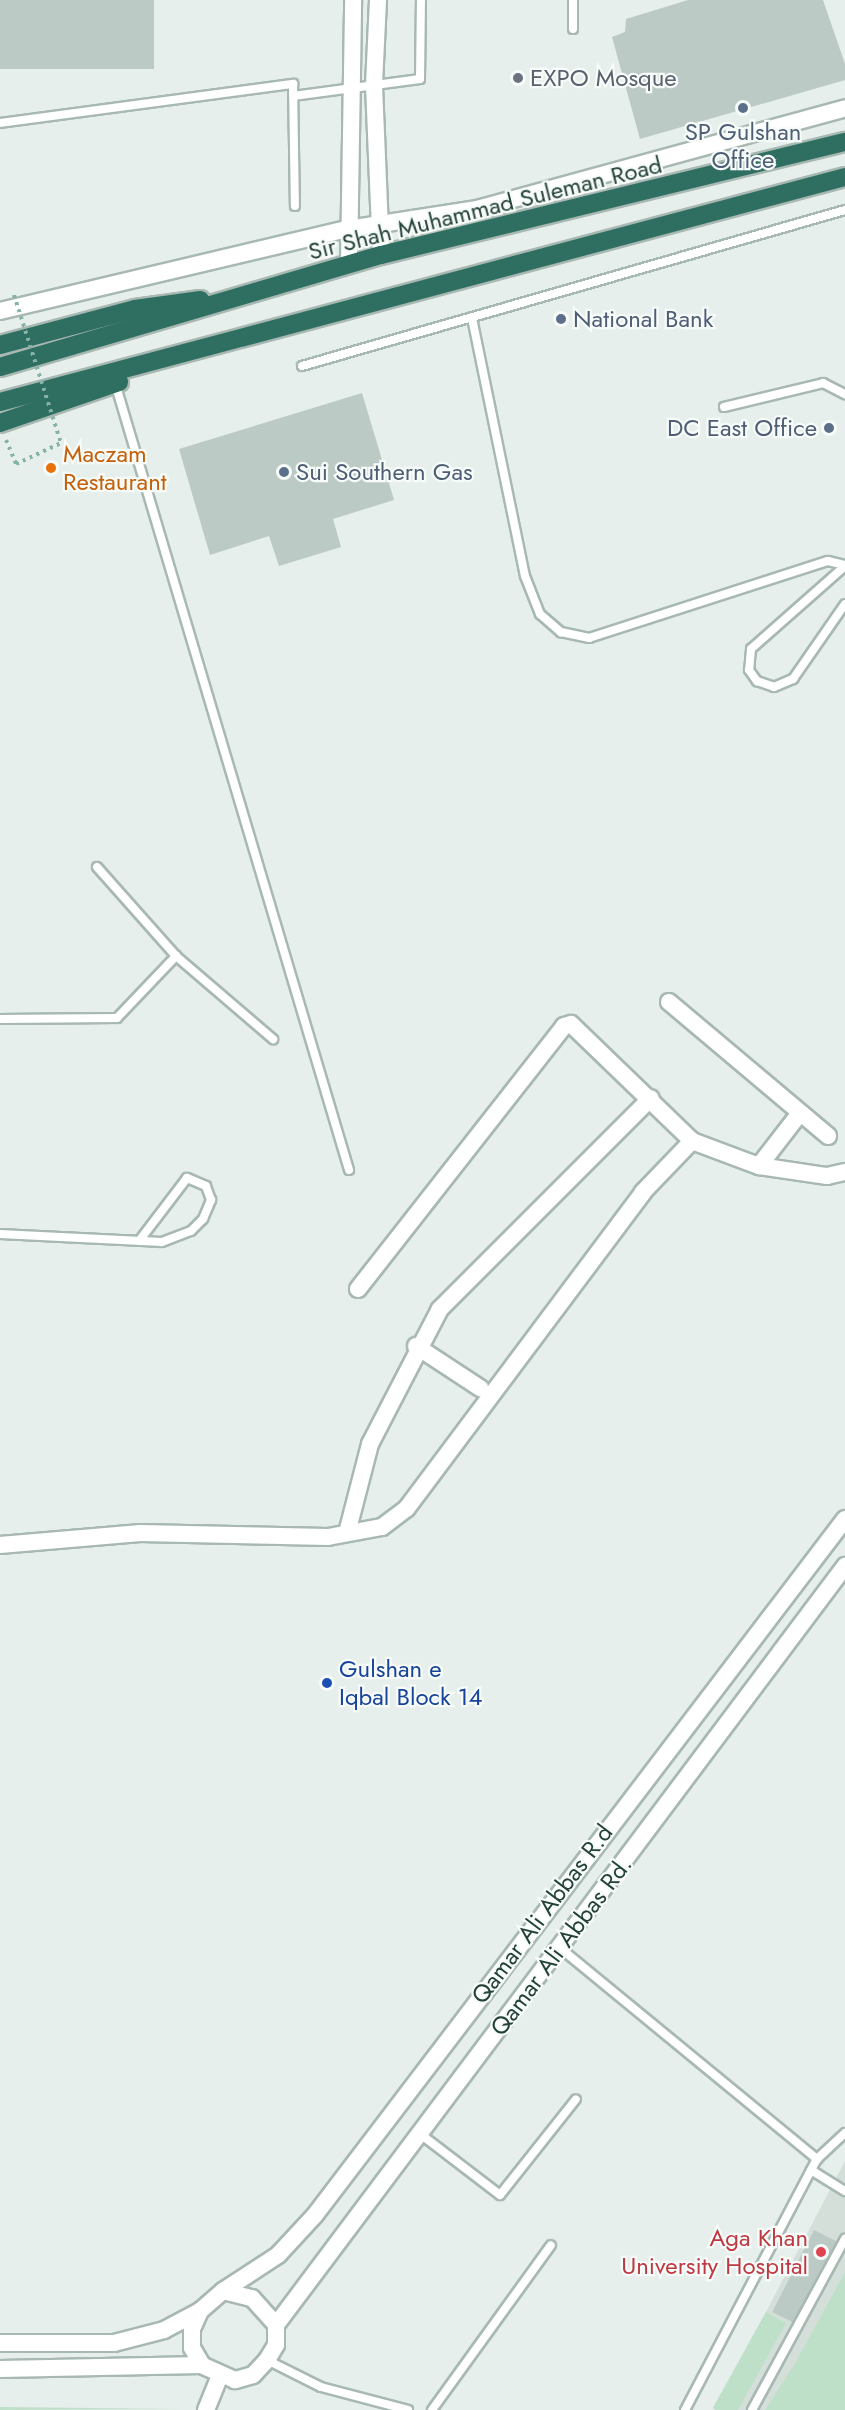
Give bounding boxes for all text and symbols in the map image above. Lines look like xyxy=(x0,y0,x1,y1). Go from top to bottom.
place label: EXPO Mosque xyxy=(530,64,677,92)
marker: EXPO Mosque xyxy=(511,71,525,85)
marker: SP Gulshan Office xyxy=(736,101,750,115)
place label: SP Gulshan Office xyxy=(685,118,801,174)
street label: Sir Shah Muhammad Suleman Road xyxy=(305,150,665,266)
place label: National Bank xyxy=(573,305,713,333)
marker: National Bank xyxy=(554,312,568,326)
place label: DC East Office xyxy=(667,414,817,442)
marker: DC East Office xyxy=(822,421,836,435)
place label: Maczam Restaurant xyxy=(63,440,167,496)
place label: Sui Southern Gas xyxy=(296,458,473,486)
marker: Maczam Restaurant xyxy=(44,461,58,475)
marker: Sui Southern Gas xyxy=(277,465,291,479)
place label: Gulshan e Iqbal Block 14 xyxy=(339,1655,483,1711)
marker: Gulshan e Iqbal Block 14 xyxy=(320,1676,334,1690)
street label: Qamar Ali Abbas R.d xyxy=(465,1819,619,2009)
street label: Qamar Ali Abbas Rd. xyxy=(484,1851,638,2041)
place label: Aga Khan University Hospital xyxy=(621,2224,808,2280)
marker: Aga Khan University Hospital xyxy=(812,2243,830,2261)

